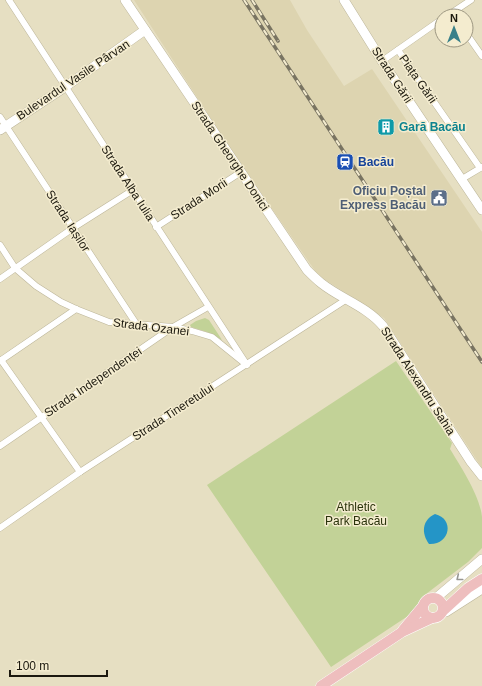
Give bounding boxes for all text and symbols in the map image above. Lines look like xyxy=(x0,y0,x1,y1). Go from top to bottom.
north arrow xyxy=(434,8,474,48)
text: N xyxy=(450,12,458,24)
street label: Bulevardul Vasile Pârvan xyxy=(14,37,132,123)
street label: Strada Gării xyxy=(369,44,415,106)
street label: Piața Gării xyxy=(396,52,440,106)
street label: Strada Gheorghe Donici xyxy=(188,99,272,213)
building icon: Gară Bacău xyxy=(376,117,396,137)
place label: Gară Bacău xyxy=(399,120,466,134)
street label: Strada Alba Iulia xyxy=(98,143,158,224)
station icon: Bacău xyxy=(335,152,355,172)
place label: Bacău xyxy=(358,155,394,169)
street label: Strada Morii xyxy=(168,176,230,222)
place label: Oficiu Poștal Express Bacău xyxy=(340,184,426,212)
street label: Strada Iașilor xyxy=(43,188,93,254)
public building icon: Oficiu Poștal Express Bacău xyxy=(429,188,449,208)
street label: Strada Ozanei xyxy=(112,315,190,339)
street label: Strada Alexandru Sahia xyxy=(378,324,458,438)
street label: Strada Independenței xyxy=(42,344,144,420)
street label: Strada Tineretului xyxy=(130,381,216,443)
park label: Athletic Park Bacău xyxy=(325,500,387,528)
one-way arrow xyxy=(456,574,463,581)
scale bar xyxy=(10,652,107,678)
text: 100 m xyxy=(16,659,49,673)

